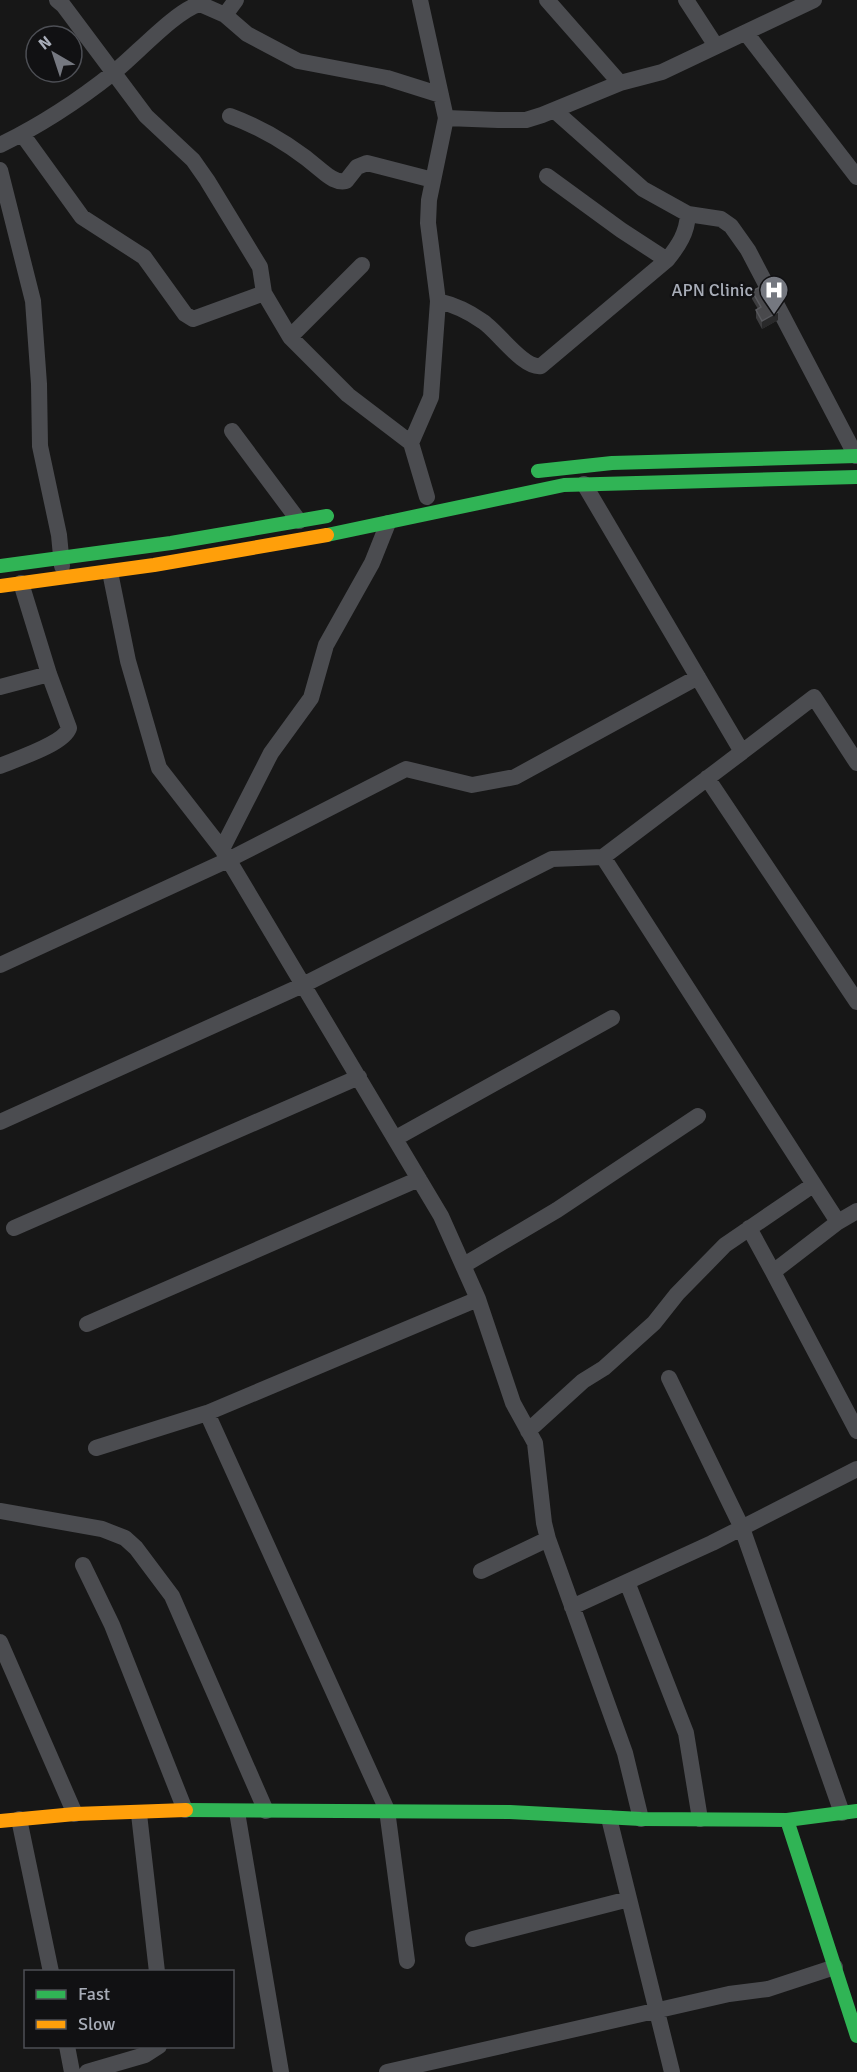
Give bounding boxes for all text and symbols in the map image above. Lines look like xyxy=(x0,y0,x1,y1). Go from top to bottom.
north arrow xyxy=(24,24,84,84)
text: N xyxy=(35,32,56,54)
hospital icon: APN Clinic xyxy=(758,274,790,316)
place label: APN Clinic xyxy=(671,279,753,301)
legend xyxy=(24,1970,234,2048)
text: Fast xyxy=(78,1983,110,2005)
text: Slow xyxy=(78,2013,115,2035)

